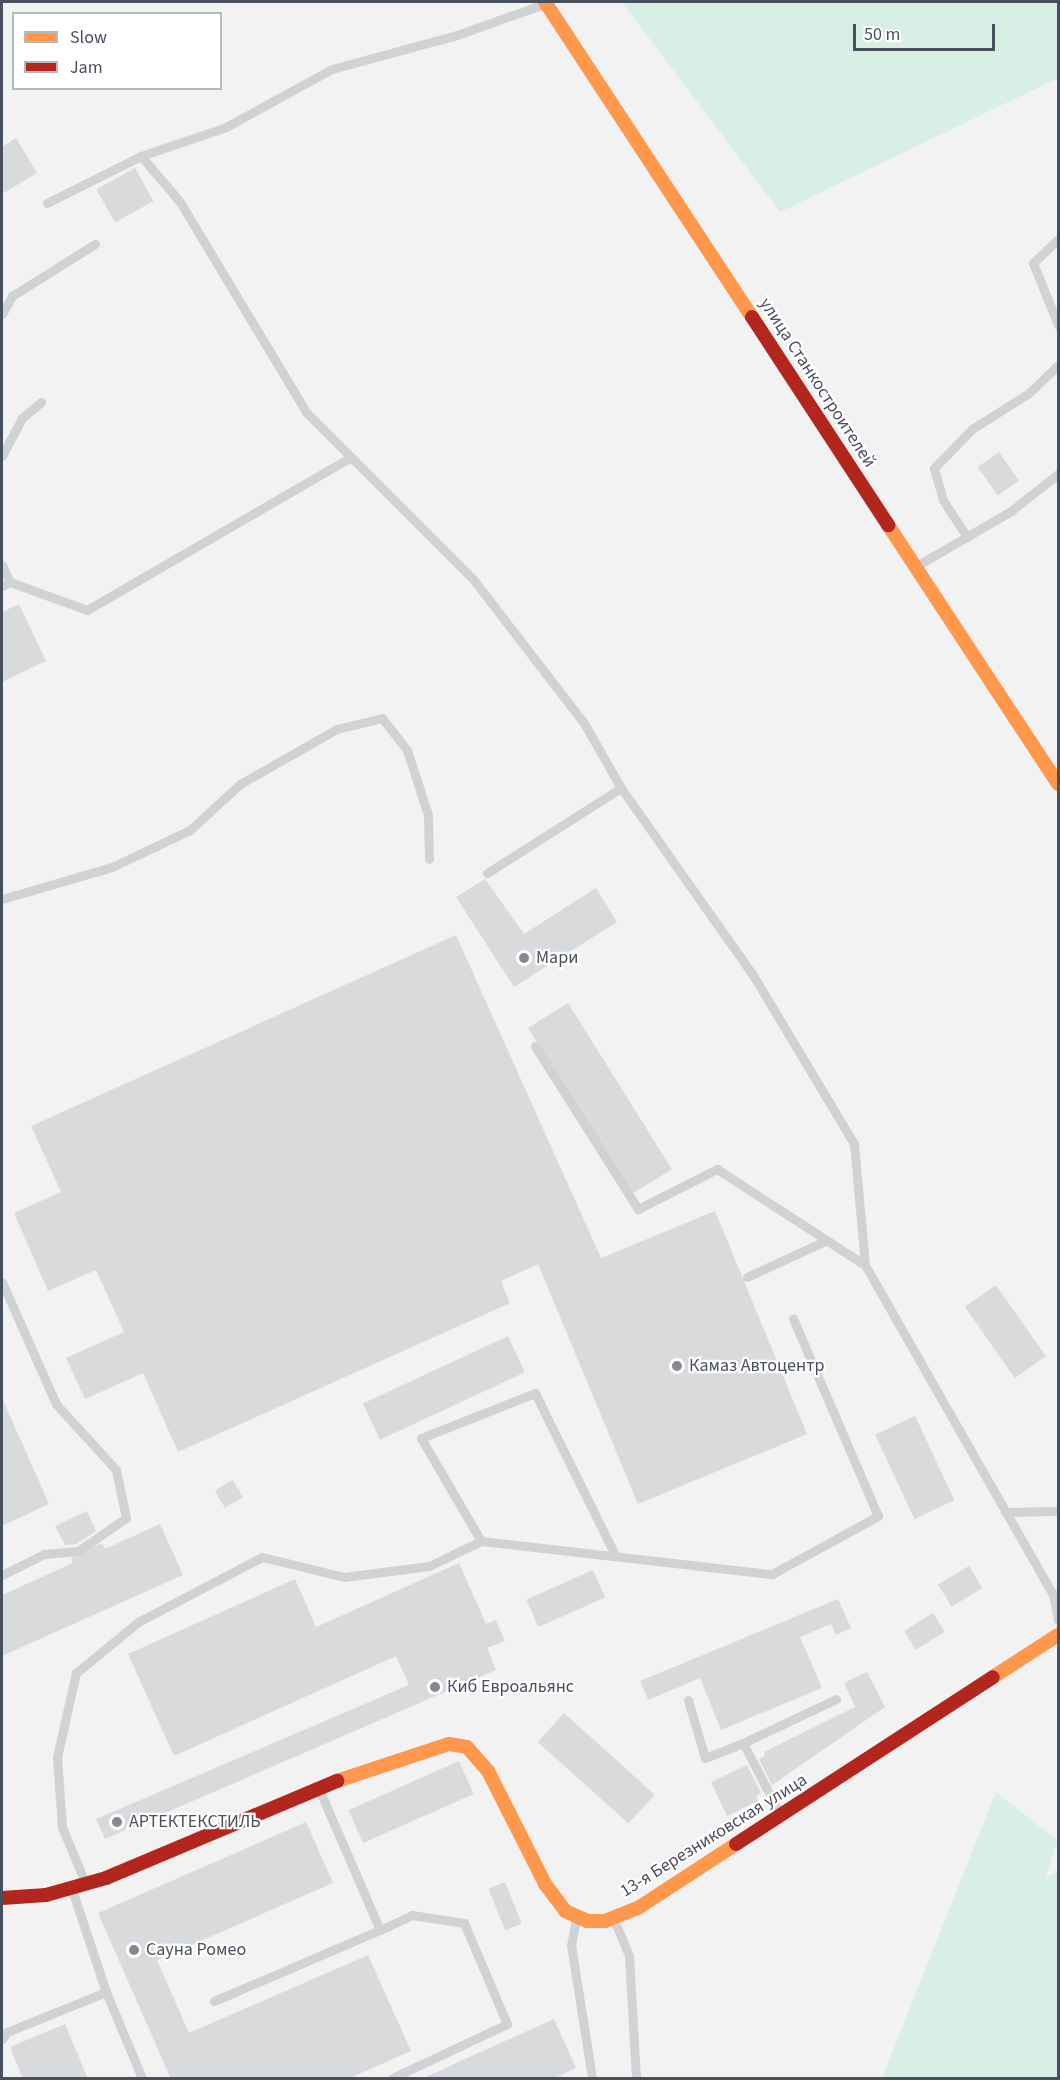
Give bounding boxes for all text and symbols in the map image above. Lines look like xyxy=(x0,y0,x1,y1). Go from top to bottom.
legend xyxy=(12,12,222,90)
scale bar xyxy=(856,12,998,50)
text: 50 m xyxy=(864,22,900,47)
text: Slow xyxy=(70,25,107,50)
text: Jam xyxy=(70,55,103,80)
street label: улица Станкостроителей xyxy=(754,294,880,472)
place label: Мари xyxy=(536,947,578,969)
marker: Мари xyxy=(517,951,531,965)
place label: Камаз Автоцентр xyxy=(689,1355,824,1377)
marker: Камаз Автоцентр xyxy=(670,1359,684,1373)
place label: Киб Евроальянс xyxy=(447,1676,574,1698)
marker: Киб Евроальянс xyxy=(428,1680,442,1694)
street label: 13-я Березниковская улица xyxy=(616,1769,812,1903)
place label: АРТЕКТЕКСТИЛЬ xyxy=(129,1811,261,1833)
marker: АРТЕКТЕКСТИЛЬ xyxy=(110,1815,124,1829)
place label: Сауна Ромео xyxy=(146,1939,246,1961)
marker: Сауна Ромео xyxy=(127,1943,141,1957)

